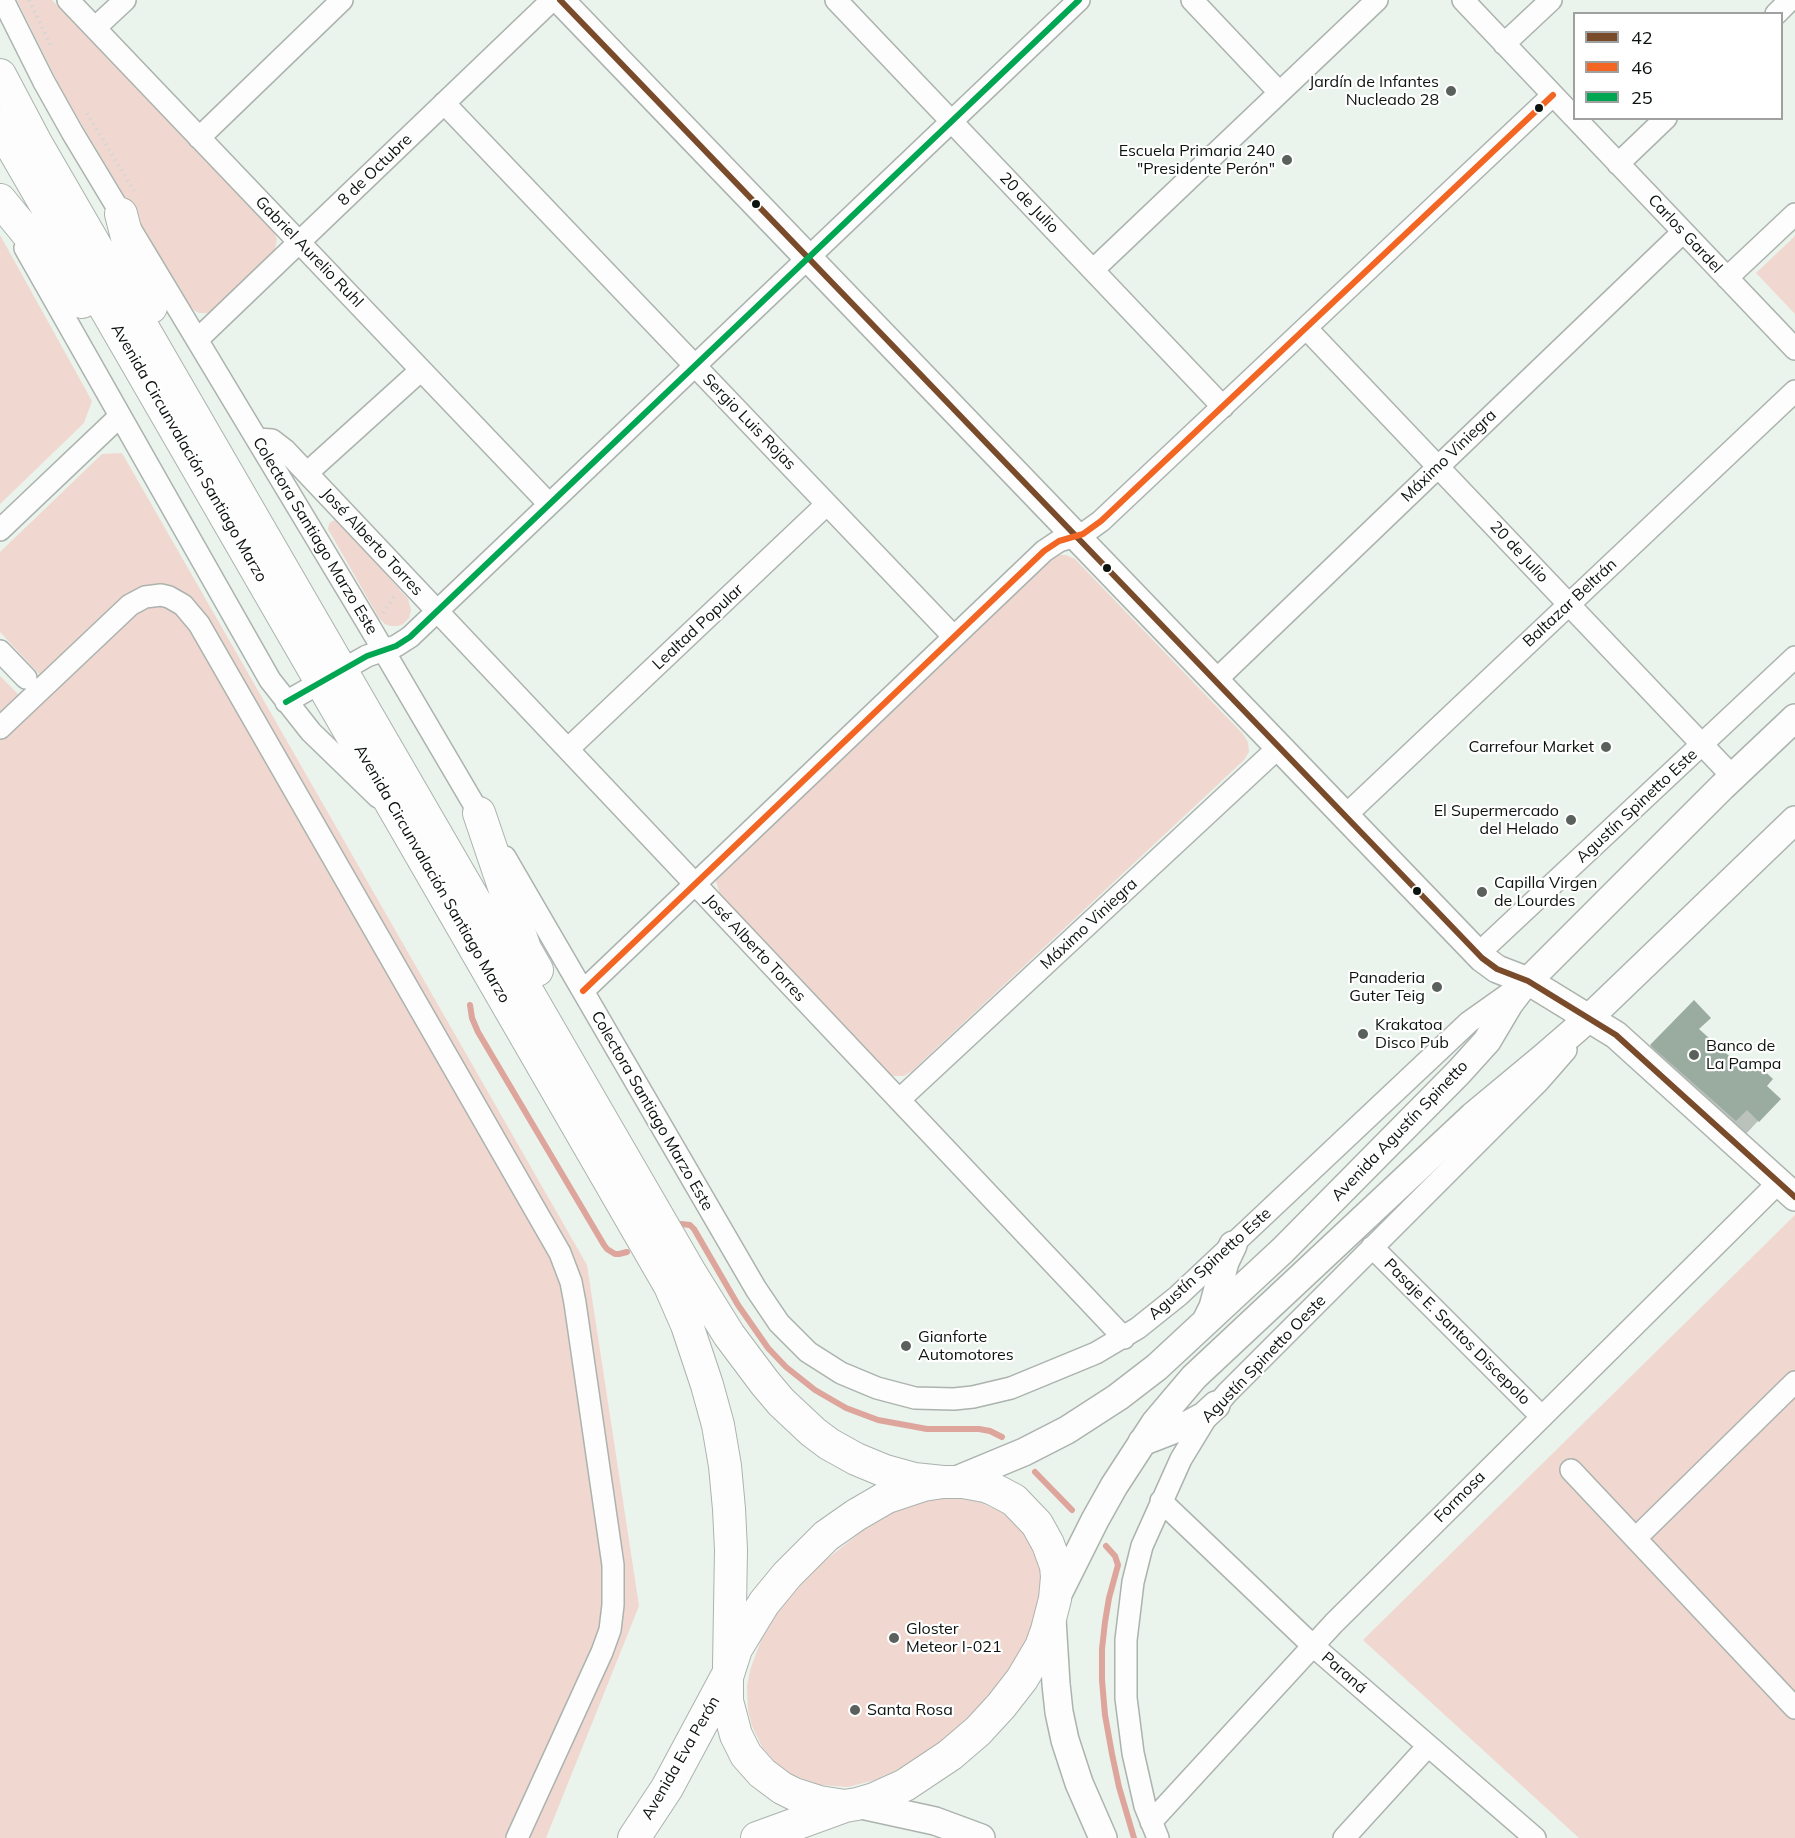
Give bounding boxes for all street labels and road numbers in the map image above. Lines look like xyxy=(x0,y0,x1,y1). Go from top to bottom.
street label: 8 de Octubre xyxy=(334,130,416,210)
street label: 20 de Julio xyxy=(995,169,1063,237)
street label: Carlos Gardel xyxy=(1644,191,1726,277)
street label: Gabriel Aurelio Ruhl xyxy=(251,192,367,312)
street label: Avenida Circunvalación Santiago Marzo xyxy=(107,320,271,586)
street label: Sergio Luis Rojas xyxy=(698,370,800,474)
street label: Máximo Viniegra xyxy=(1397,406,1501,506)
street label: Colectora Santiago Marzo Este xyxy=(248,434,382,638)
street label: José Alberto Torres xyxy=(317,484,427,600)
street label: 20 de Julio xyxy=(1486,517,1552,587)
street label: Baltazar Beltrán xyxy=(1519,555,1621,651)
street label: Lealtad Popular xyxy=(649,580,747,674)
street label: Avenida Circunvalación Santiago Marzo xyxy=(350,741,514,1007)
street label: Agustín Spinetto Este xyxy=(1573,745,1701,867)
street label: Máximo Viniegra xyxy=(1037,874,1141,974)
street label: José Alberto Torres xyxy=(700,890,810,1006)
street label: Colectora Santiago Marzo Este xyxy=(587,1008,717,1214)
street label: Avenida Agustín Spinetto xyxy=(1328,1057,1472,1205)
street label: Agustín Spinetto Este xyxy=(1145,1204,1275,1324)
street label: Pasaje E. Santos Discepolo xyxy=(1380,1255,1534,1409)
street label: Agustín Spinetto Oeste xyxy=(1198,1291,1330,1427)
street label: Formosa xyxy=(1430,1467,1490,1527)
street label: Paraná xyxy=(1317,1648,1371,1698)
street label: Avenida Eva Perón xyxy=(638,1693,724,1823)

